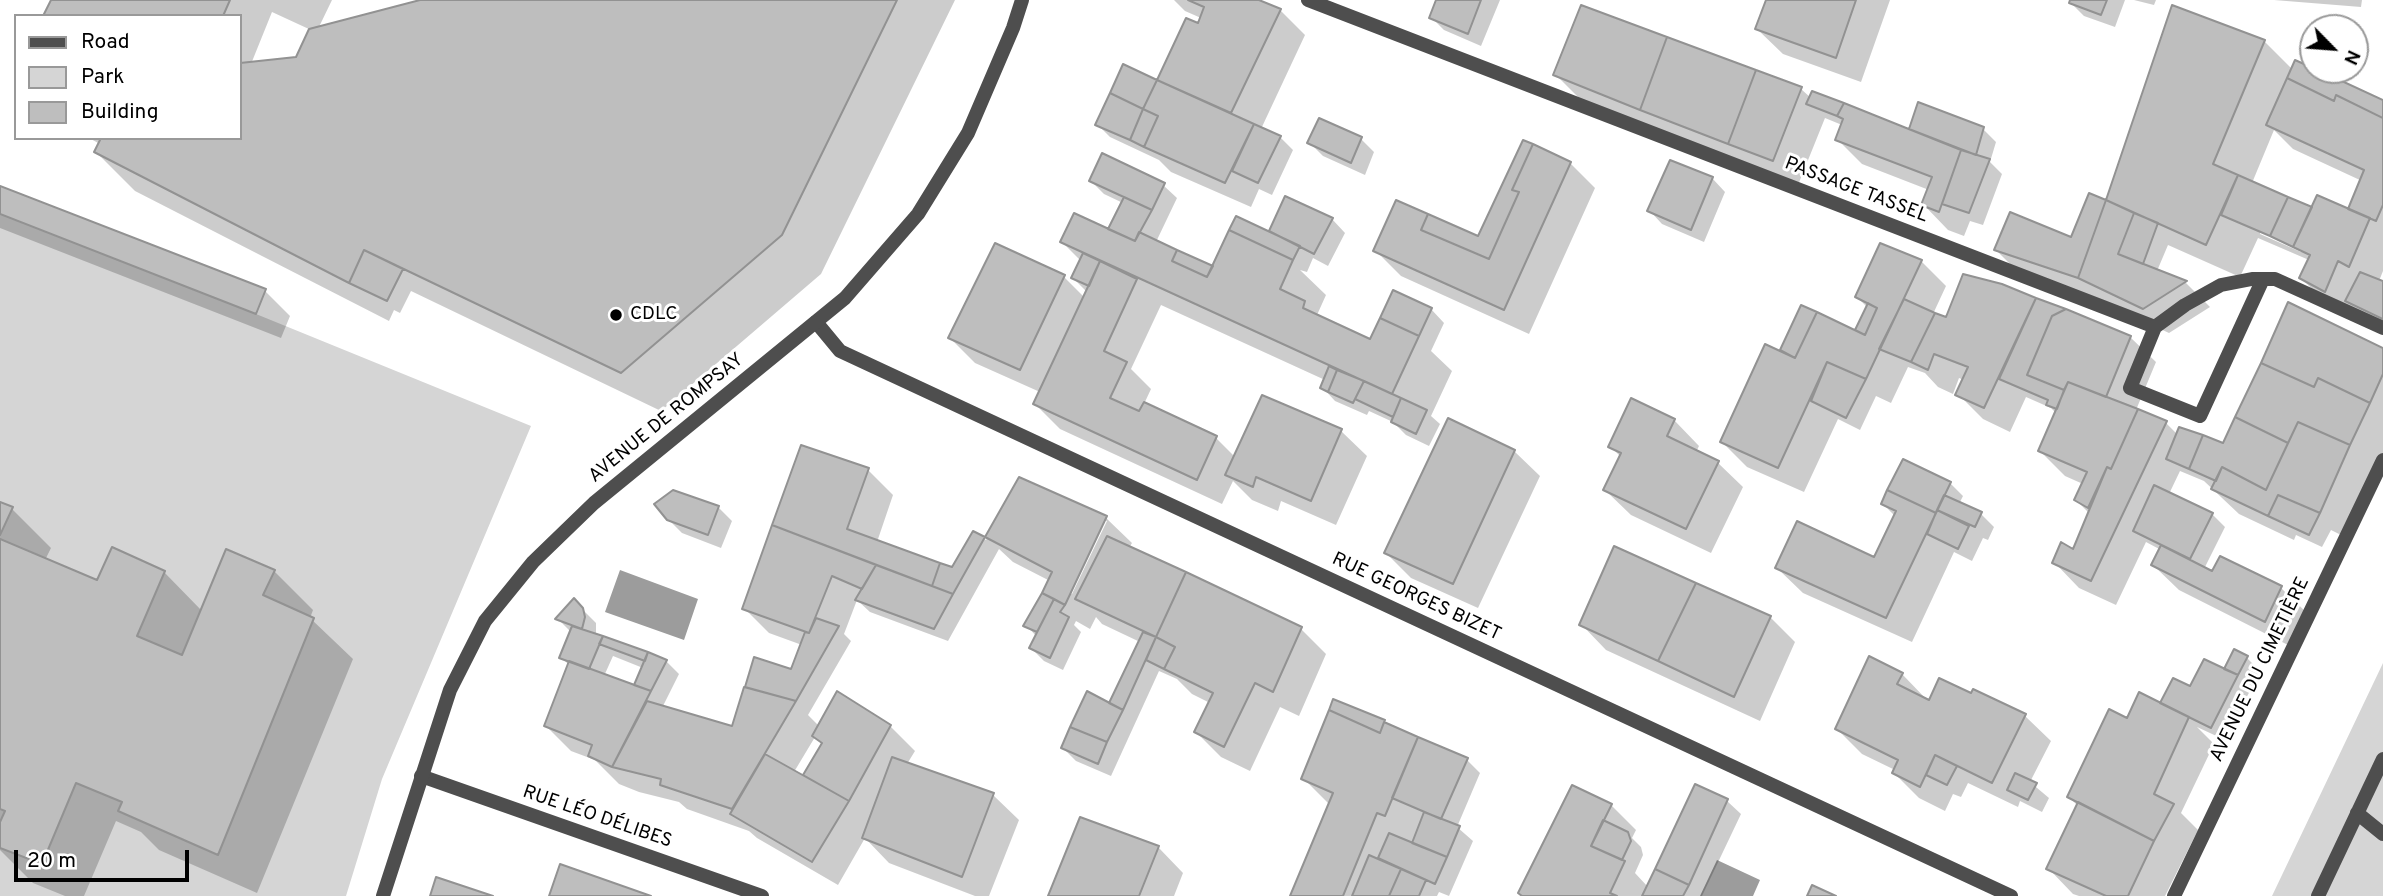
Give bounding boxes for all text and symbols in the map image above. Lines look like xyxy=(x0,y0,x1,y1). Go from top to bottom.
legend xyxy=(14,14,242,140)
north arrow xyxy=(2299,14,2369,84)
text: Road xyxy=(81,29,130,56)
text: N xyxy=(2337,46,2365,68)
text: Park xyxy=(81,64,124,91)
text: Building xyxy=(81,99,159,126)
street label: PASSAGE TASSEL xyxy=(1781,153,1931,229)
place label: CDLC xyxy=(630,304,678,326)
marker: CDLC xyxy=(608,307,624,323)
street label: AVENUE DE ROMPSAY xyxy=(585,349,749,489)
street label: RUE GEORGES BIZET xyxy=(1328,549,1504,647)
street label: AVENUE DU CIMETIÈRE xyxy=(2206,574,2316,766)
street label: RUE LÉO DÉLIBES xyxy=(519,782,675,854)
scale bar xyxy=(18,836,192,880)
text: 20 m xyxy=(27,848,76,875)

